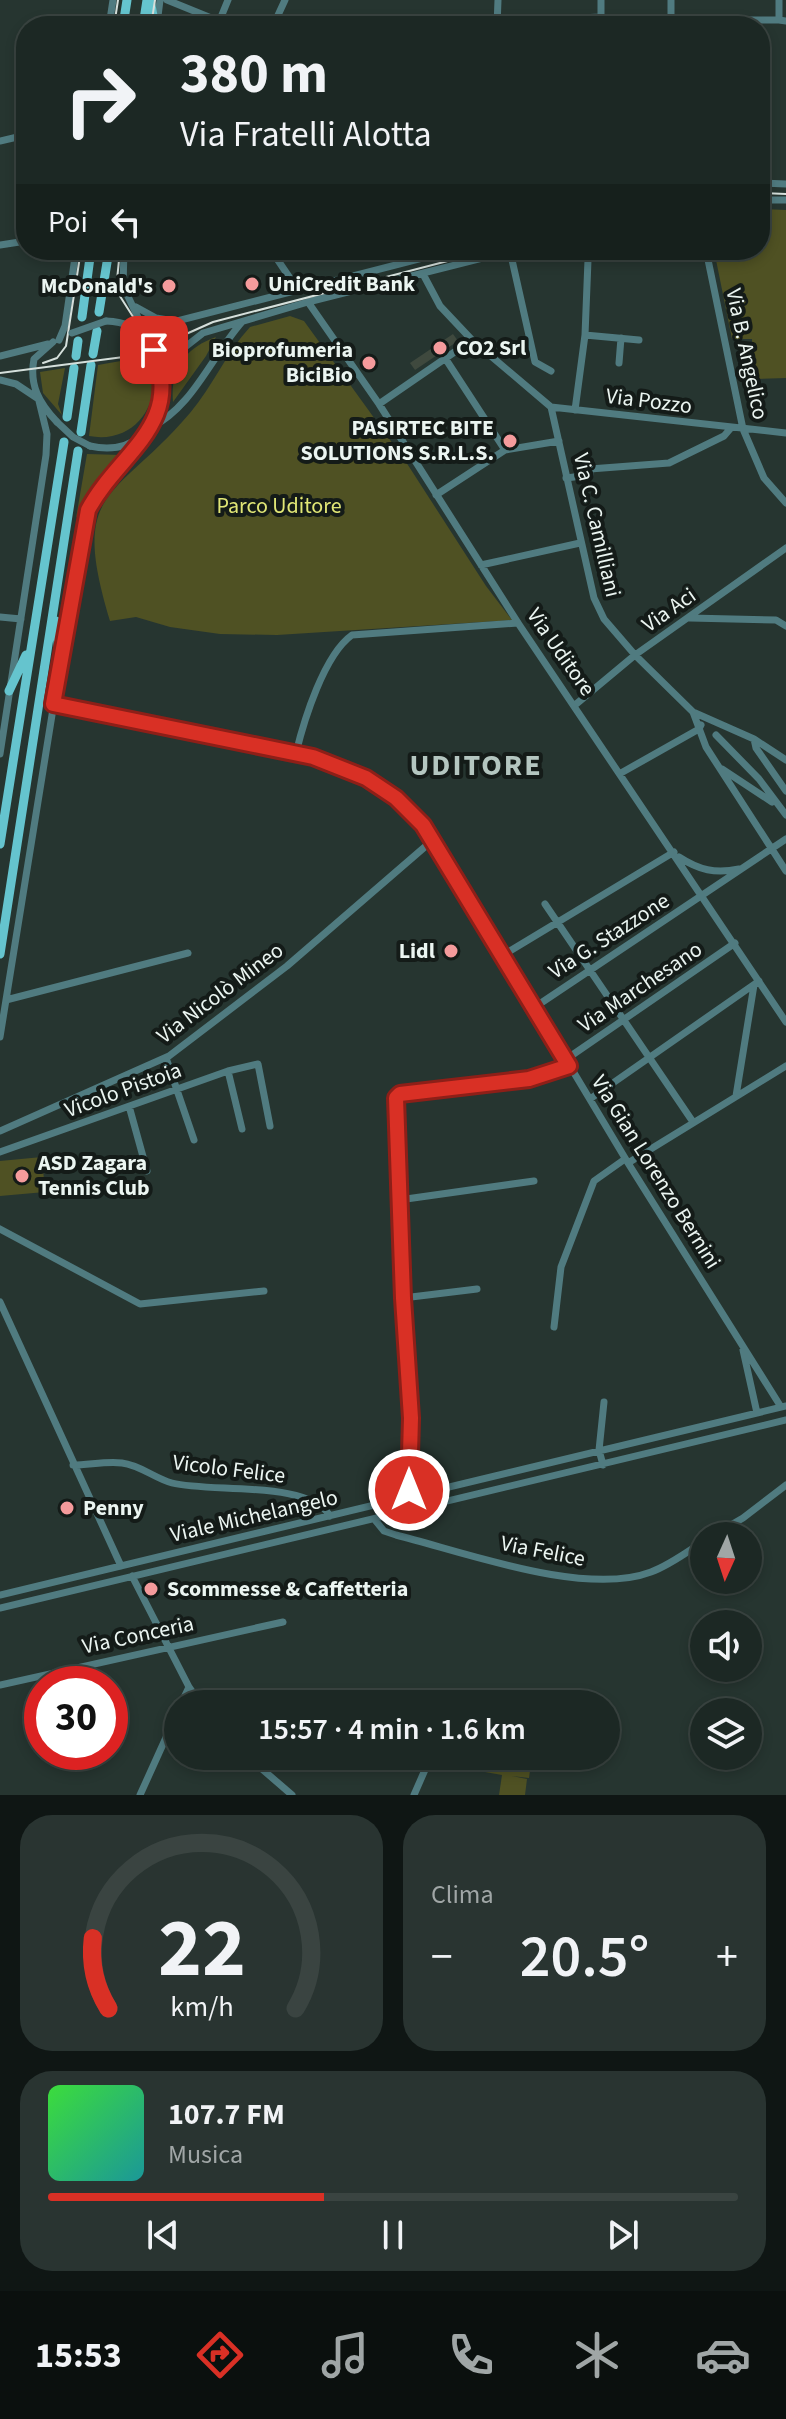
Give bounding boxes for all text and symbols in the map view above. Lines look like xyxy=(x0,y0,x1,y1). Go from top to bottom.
text: 380 m xyxy=(180,35,328,114)
icon: right xyxy=(48,48,152,152)
text: Via Fratelli Alotta xyxy=(180,109,432,160)
icon: left xyxy=(104,200,148,244)
text: Poi xyxy=(48,201,88,244)
place label: UniCredit Bank xyxy=(268,268,415,300)
place label: McDonald's xyxy=(41,270,153,302)
marker: UniCredit Bank xyxy=(243,275,261,293)
marker: McDonald's xyxy=(160,277,178,295)
street label: Via B. Angelico xyxy=(717,286,777,422)
pin xyxy=(120,316,188,384)
icon: arrive xyxy=(132,328,176,372)
place label: CO2 Srl xyxy=(456,332,527,364)
place label: Bioprofumeria BiciBio xyxy=(211,334,353,391)
marker: CO2 Srl xyxy=(431,339,449,357)
marker: Bioprofumeria BiciBio xyxy=(360,354,378,372)
street label: Via Pozzo xyxy=(604,380,694,422)
place label: PASIRTEC BITE SOLUTIONS S.R.L.S. xyxy=(301,412,494,469)
marker: PASIRTEC BITE SOLUTIONS S.R.L.S. xyxy=(501,432,519,450)
street label: Via C. Camilliani xyxy=(565,450,629,600)
park label: Parco Uditore xyxy=(216,490,342,522)
street label: Via Aci xyxy=(635,580,703,640)
street label: Via Uditore xyxy=(519,601,603,703)
district label: UDITORE xyxy=(409,744,543,787)
street label: Via G. Stazzone xyxy=(542,885,676,987)
street label: Via Marchesano xyxy=(571,933,709,1041)
street label: Via Nicolò Mineo xyxy=(150,935,290,1051)
place label: Lidl xyxy=(399,935,436,967)
marker: Lidl xyxy=(442,942,460,960)
street label: Vicolo Pistoia xyxy=(60,1054,186,1126)
street label: Via Gian Lorenzo Bernini xyxy=(583,1069,729,1275)
place label: ASD Zagara Tennis Club xyxy=(37,1147,150,1204)
marker: ASD Zagara Tennis Club xyxy=(13,1167,31,1185)
street label: Vicolo Felice xyxy=(171,1446,287,1492)
position arrow xyxy=(367,1448,451,1532)
street label: Viale Michelangelo xyxy=(167,1481,341,1551)
place label: Penny xyxy=(83,1492,144,1524)
marker: Penny xyxy=(58,1499,76,1517)
north arrow xyxy=(690,1522,762,1594)
map controls xyxy=(690,1522,762,1770)
street label: Via Felice xyxy=(498,1527,588,1575)
place label: Scommesse & Caffetteria xyxy=(167,1573,408,1605)
marker: Scommesse & Caffetteria xyxy=(142,1580,160,1598)
street label: Via Conceria xyxy=(79,1608,197,1662)
button: sound xyxy=(690,1610,762,1682)
speed limit sign: 30 xyxy=(24,1666,128,1770)
button: layers xyxy=(690,1698,762,1770)
text: 15:57 · 4 min · 1.6 km xyxy=(258,1708,526,1751)
text: Clima xyxy=(431,1876,494,1913)
text: 22 xyxy=(158,1890,245,2008)
text: 20.5° xyxy=(520,1915,649,2000)
text: − xyxy=(431,1926,453,1989)
text: + xyxy=(716,1926,738,1989)
text: km/h xyxy=(170,1987,233,2027)
text: 107.7 FM xyxy=(168,2093,285,2136)
text: Musica xyxy=(168,2136,243,2173)
icon: previous xyxy=(141,2213,185,2257)
icon: pause xyxy=(371,2213,415,2257)
icon: next xyxy=(601,2213,645,2257)
icon: directions xyxy=(192,2327,248,2383)
icon: music xyxy=(317,2327,373,2383)
icon: phone xyxy=(443,2327,499,2383)
icon: climate xyxy=(569,2327,625,2383)
icon: car xyxy=(695,2327,751,2383)
text: 15:53 xyxy=(35,2330,122,2381)

